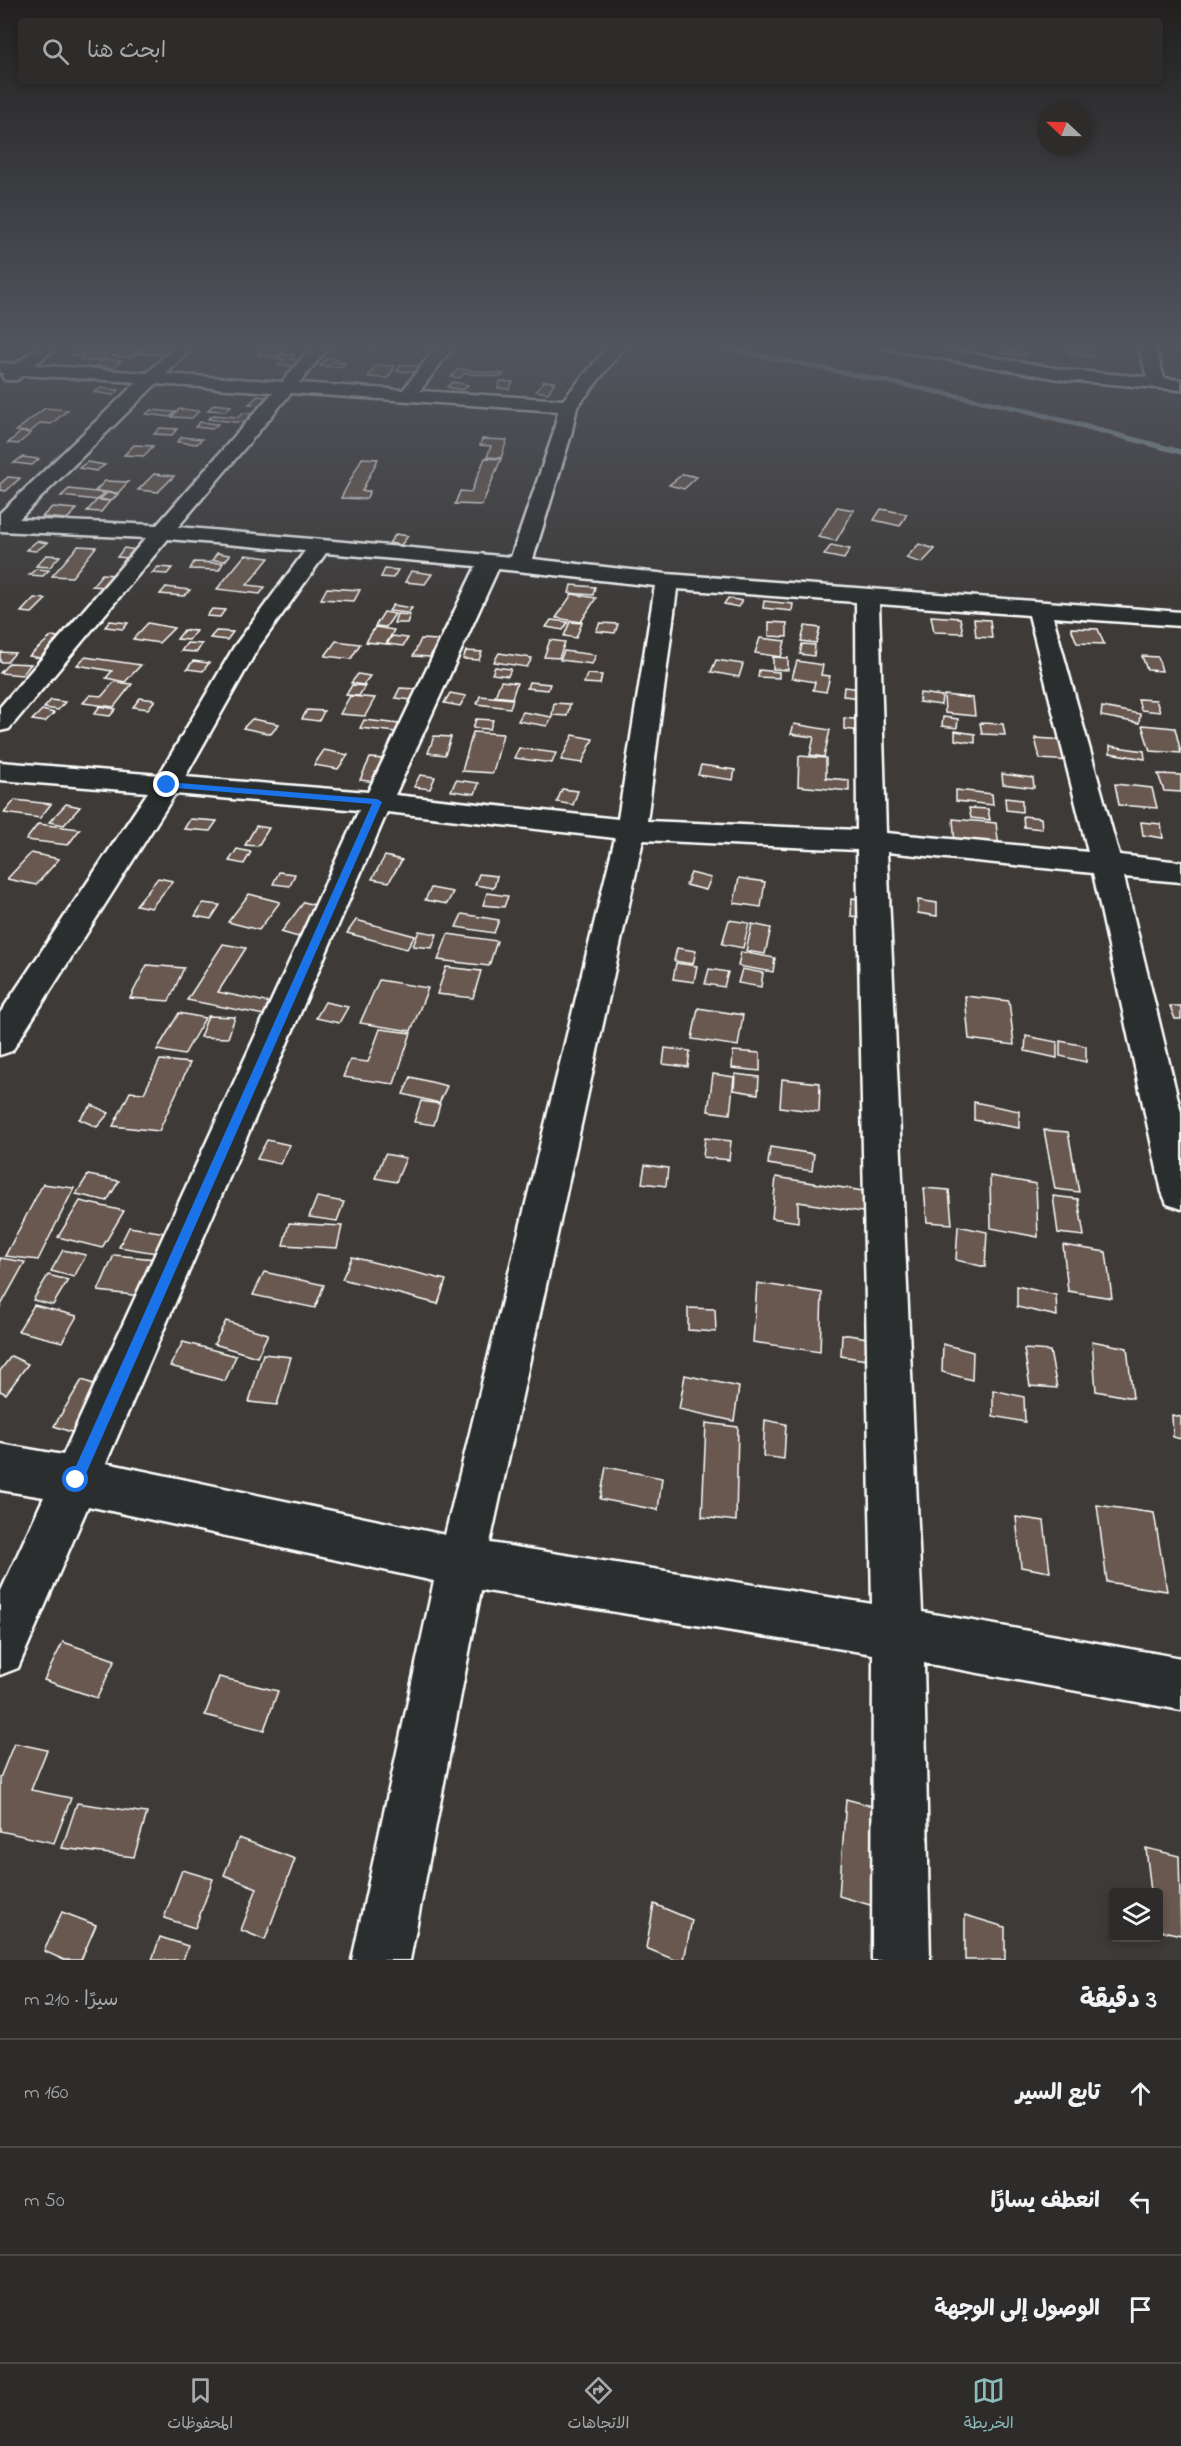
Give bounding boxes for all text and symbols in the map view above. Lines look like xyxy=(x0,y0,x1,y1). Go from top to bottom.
search box xyxy=(18,18,1163,84)
icon: search xyxy=(39,35,72,68)
text: ابحث هنا xyxy=(87,36,166,68)
north arrow xyxy=(1037,102,1091,156)
route end xyxy=(153,771,179,797)
route start xyxy=(62,1466,88,1492)
map controls xyxy=(1109,1888,1163,1942)
button: layers xyxy=(1109,1888,1163,1942)
text: 3 دقيقة xyxy=(1080,1982,1157,2020)
text: سيرًا · 210 m xyxy=(24,1986,119,2015)
icon: ahead xyxy=(1124,2077,1157,2110)
text: تابع السير xyxy=(1016,2078,1100,2110)
text: 160 m xyxy=(24,2079,68,2108)
icon: left xyxy=(1124,2185,1157,2218)
text: انعطف يسارًا xyxy=(991,2186,1100,2218)
text: 50 m xyxy=(24,2187,65,2216)
icon: arrive xyxy=(1124,2293,1157,2326)
text: الوصول إلى الوجهة xyxy=(934,2294,1100,2326)
tab: المحفوظات xyxy=(167,2374,233,2437)
tab: الاتجاهات xyxy=(568,2374,629,2437)
tab: الخريطة xyxy=(964,2374,1014,2437)

